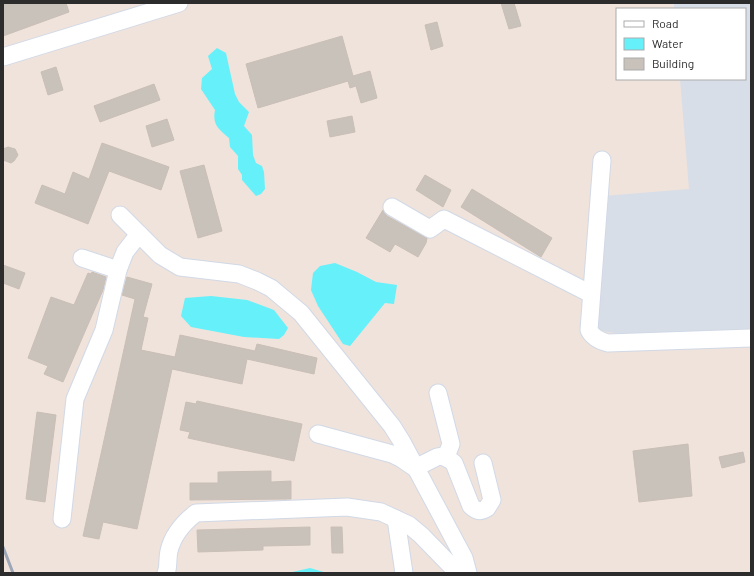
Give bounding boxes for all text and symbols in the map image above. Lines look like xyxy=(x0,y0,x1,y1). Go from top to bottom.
legend xyxy=(616,8,746,80)
text: Road xyxy=(652,16,679,30)
text: Water xyxy=(652,36,684,50)
text: Building xyxy=(652,56,694,70)

